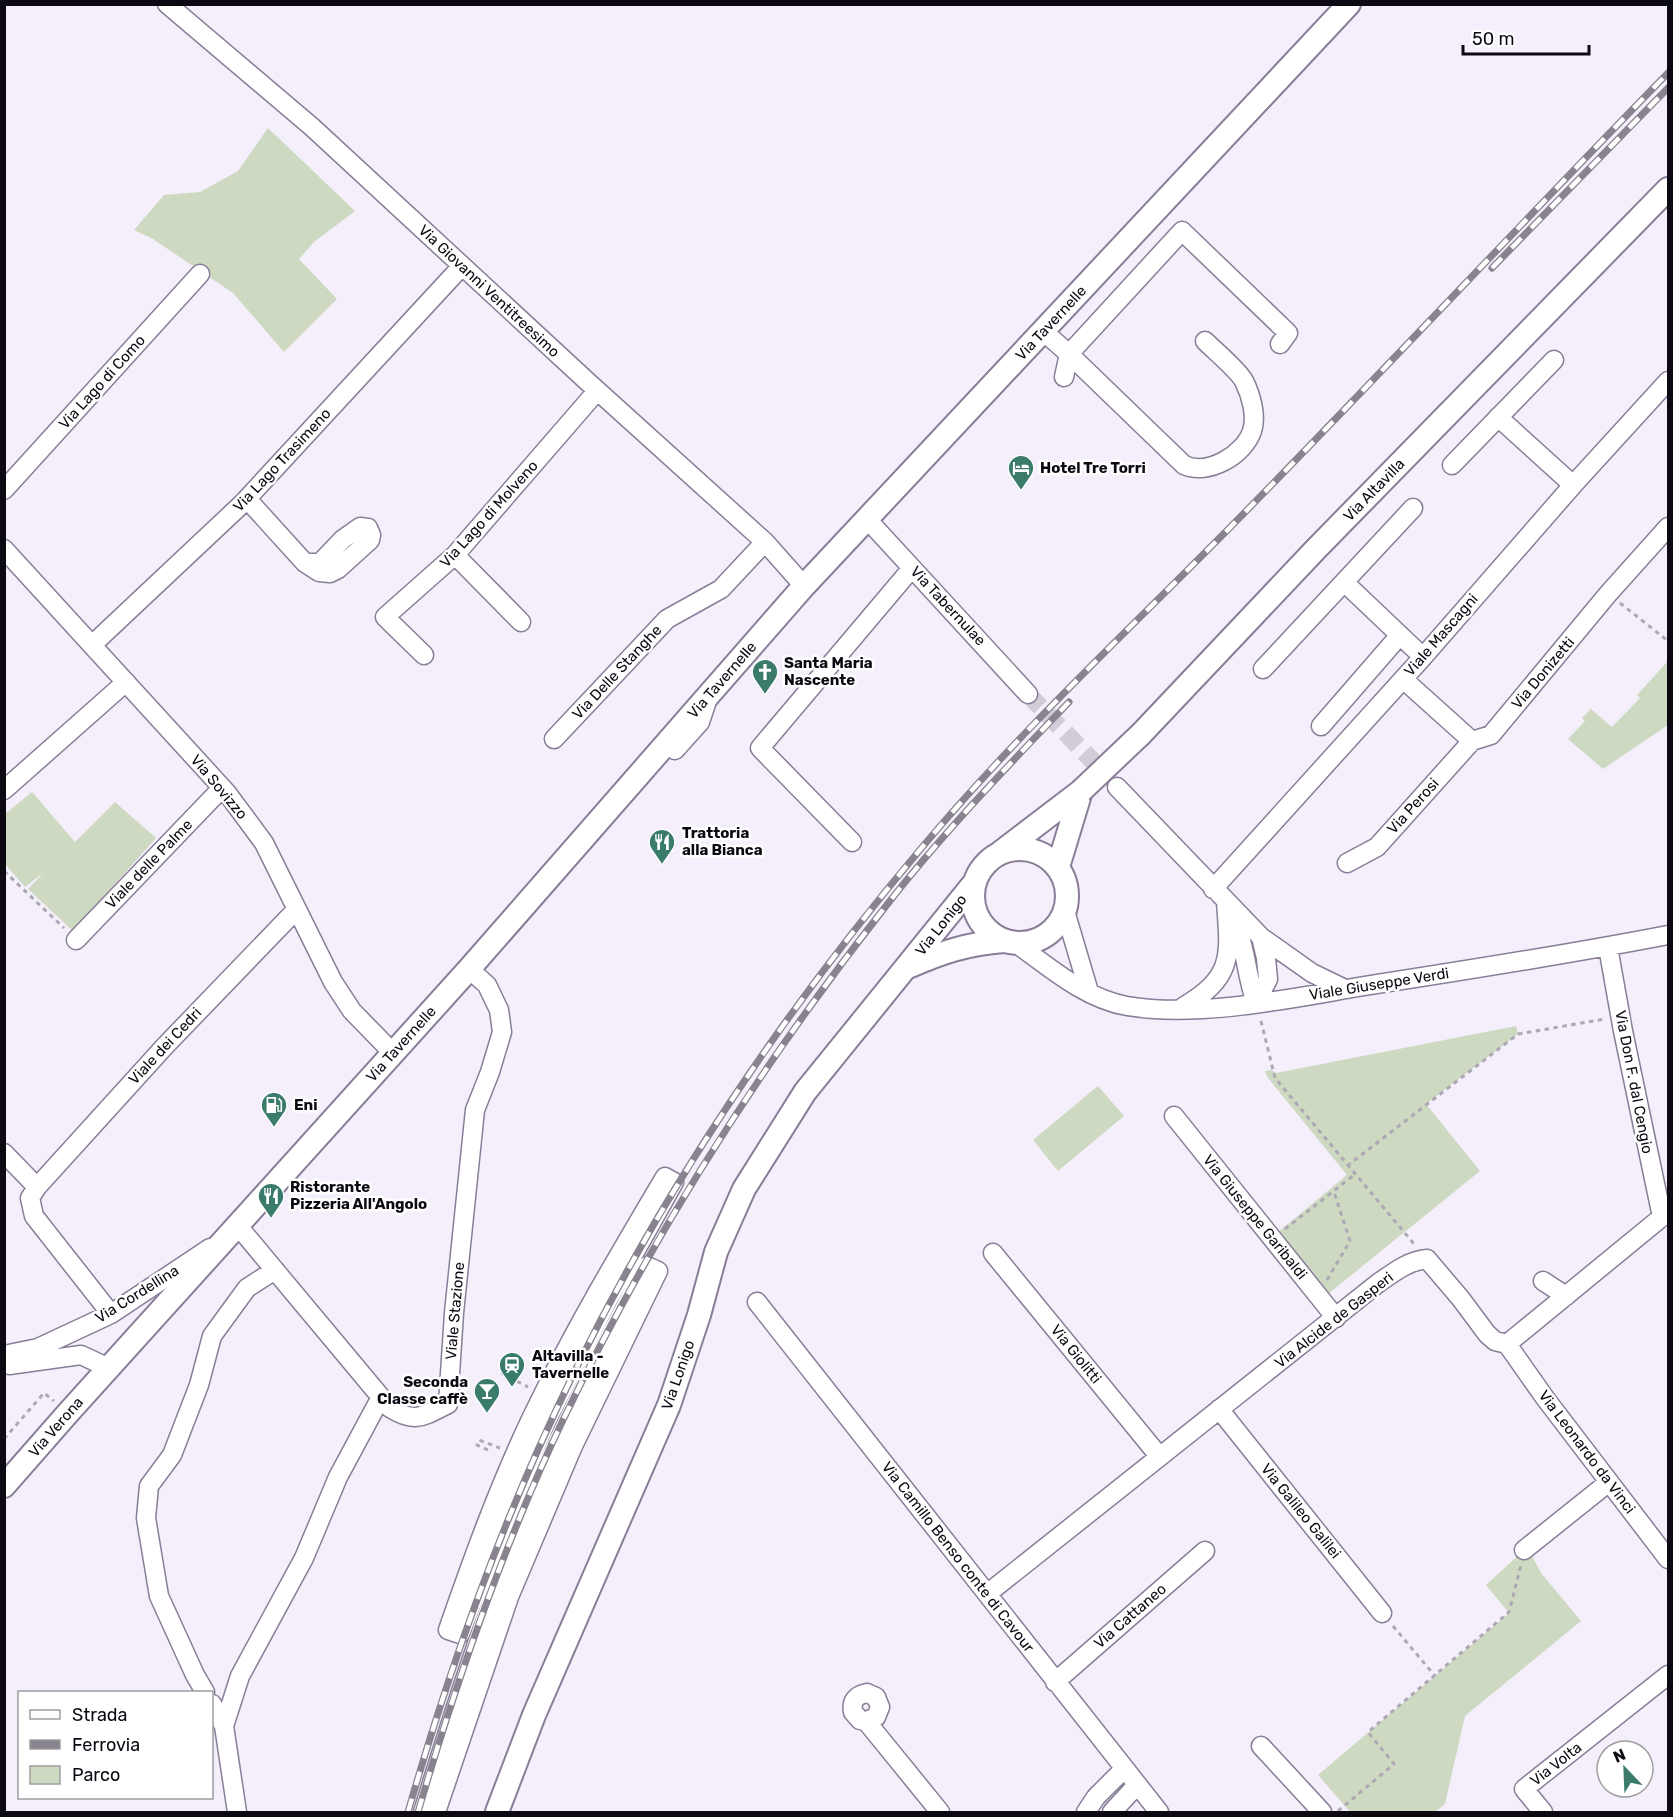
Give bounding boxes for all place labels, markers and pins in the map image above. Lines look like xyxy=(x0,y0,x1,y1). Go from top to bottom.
hotel icon: Hotel Tre Torri xyxy=(1006,453,1036,491)
place label: Hotel Tre Torri xyxy=(1040,459,1146,477)
place label: Santa Maria Nascente xyxy=(784,654,873,689)
church icon: Santa Maria Nascente xyxy=(750,657,780,695)
place label: Trattoria alla Bianca xyxy=(682,824,763,859)
restaurant icon: Trattoria alla Bianca xyxy=(647,827,677,865)
fuel station icon: Eni xyxy=(259,1090,289,1128)
place label: Eni xyxy=(294,1096,318,1114)
place label: Ristorante Pizzeria All'Angolo xyxy=(290,1178,427,1213)
restaurant icon: Ristorante Pizzeria All'Angolo xyxy=(256,1181,286,1219)
place label: Altavilla - Tavernelle xyxy=(532,1347,609,1382)
station icon: Altavilla - Tavernelle xyxy=(497,1350,527,1388)
place label: Seconda Classe caffè xyxy=(377,1373,468,1408)
bar icon: Seconda Classe caffè xyxy=(472,1376,502,1414)

